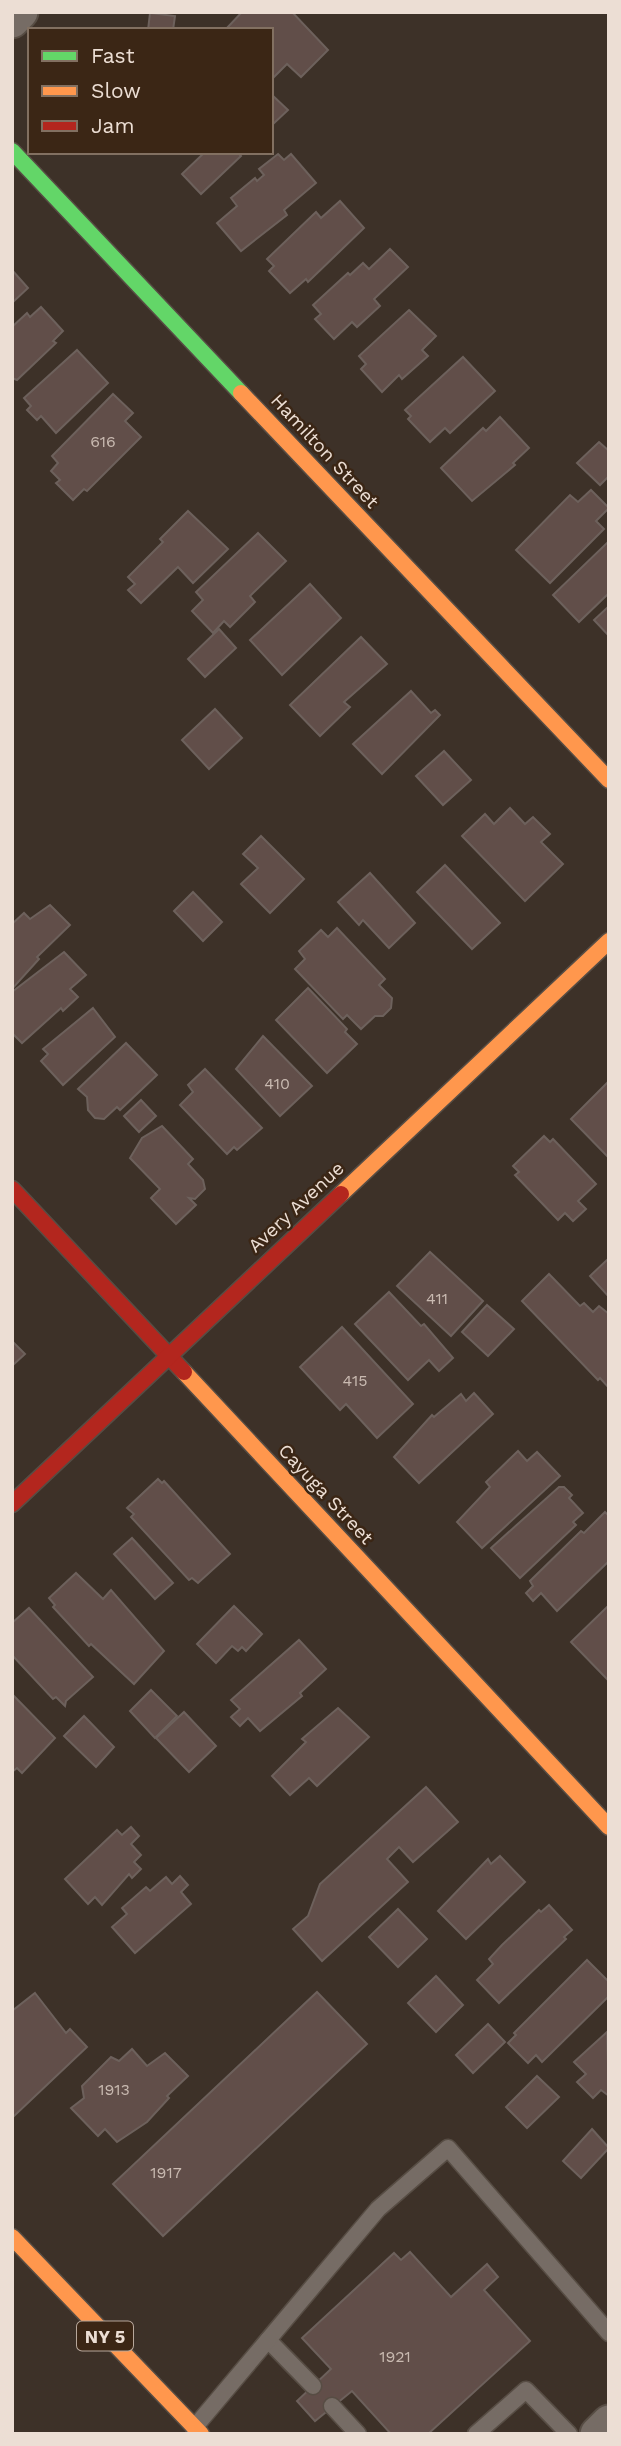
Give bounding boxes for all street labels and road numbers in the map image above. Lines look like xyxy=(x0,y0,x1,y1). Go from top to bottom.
street label: Hamilton Street xyxy=(266,389,384,513)
street label: Avery Avenue xyxy=(243,1157,349,1257)
street label: Cayuga Street xyxy=(274,1439,378,1549)
road number: NY 5 xyxy=(77,2322,133,2350)

